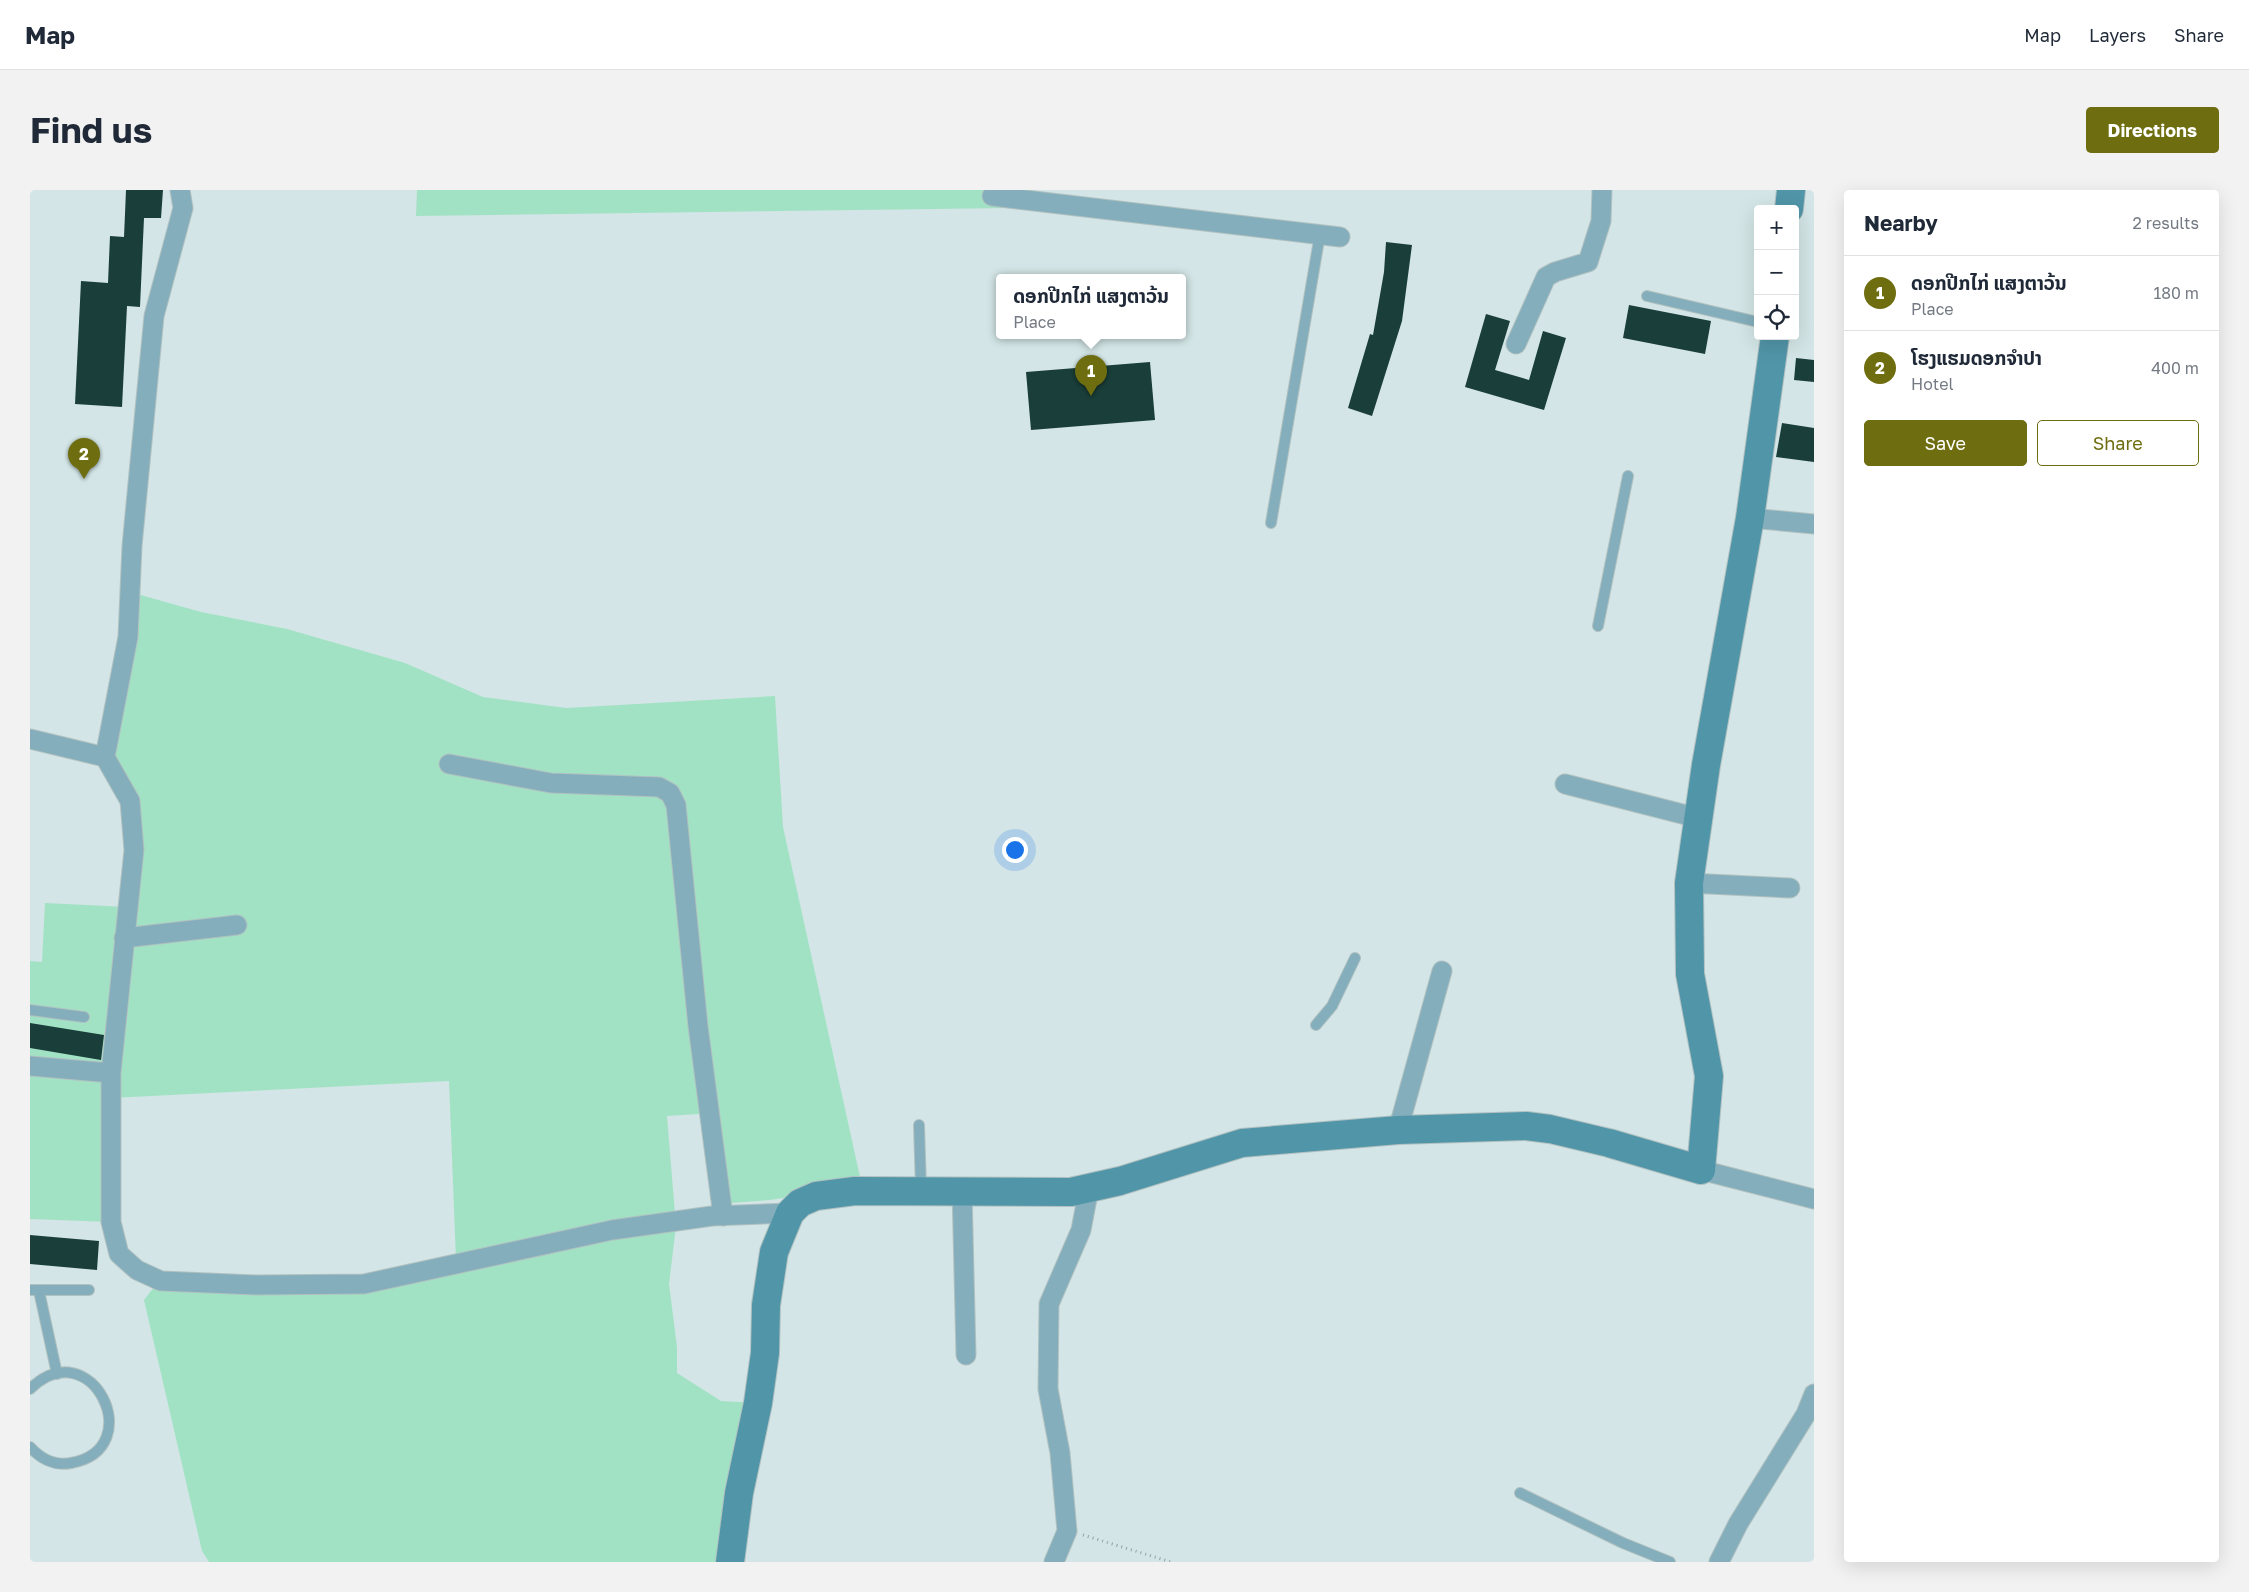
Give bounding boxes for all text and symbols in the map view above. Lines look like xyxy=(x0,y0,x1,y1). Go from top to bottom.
text: Map xyxy=(25,20,75,49)
text: Map xyxy=(2024,24,2061,46)
text: Layers xyxy=(2089,24,2146,46)
text: Share xyxy=(2174,24,2224,46)
button: Directions xyxy=(2086,107,2219,153)
text: Find us xyxy=(30,109,152,151)
map controls xyxy=(1754,205,1799,340)
button: + xyxy=(1754,205,1799,250)
text: Nearby xyxy=(1864,210,1938,236)
text: 2 results xyxy=(2133,213,2199,233)
button: − xyxy=(1754,250,1799,295)
text: ດອກປີກໄກ່ ແສງຕາວ້ນ xyxy=(1911,271,2067,294)
popup xyxy=(996,274,1186,339)
text: 1 xyxy=(1876,283,1884,303)
text: 180 m xyxy=(2153,283,2199,303)
text: ດອກປີກໄກ່ ແສງຕາວ້ນ xyxy=(1013,284,1169,307)
button: locate xyxy=(1754,295,1799,340)
text: Place xyxy=(1911,299,1954,319)
text: Place xyxy=(1013,312,1056,332)
text: ໂຮງແຮມດອກຈຳປາ xyxy=(1911,346,2042,369)
pin: 1 xyxy=(1075,355,1107,396)
text: 2 xyxy=(1875,358,1885,378)
text: 400 m xyxy=(2151,358,2199,378)
text: Hotel xyxy=(1911,374,1954,394)
button: Save xyxy=(1864,420,2027,466)
button: Share xyxy=(2037,420,2199,466)
pin: 2 xyxy=(68,438,100,479)
your location xyxy=(1002,837,1028,863)

